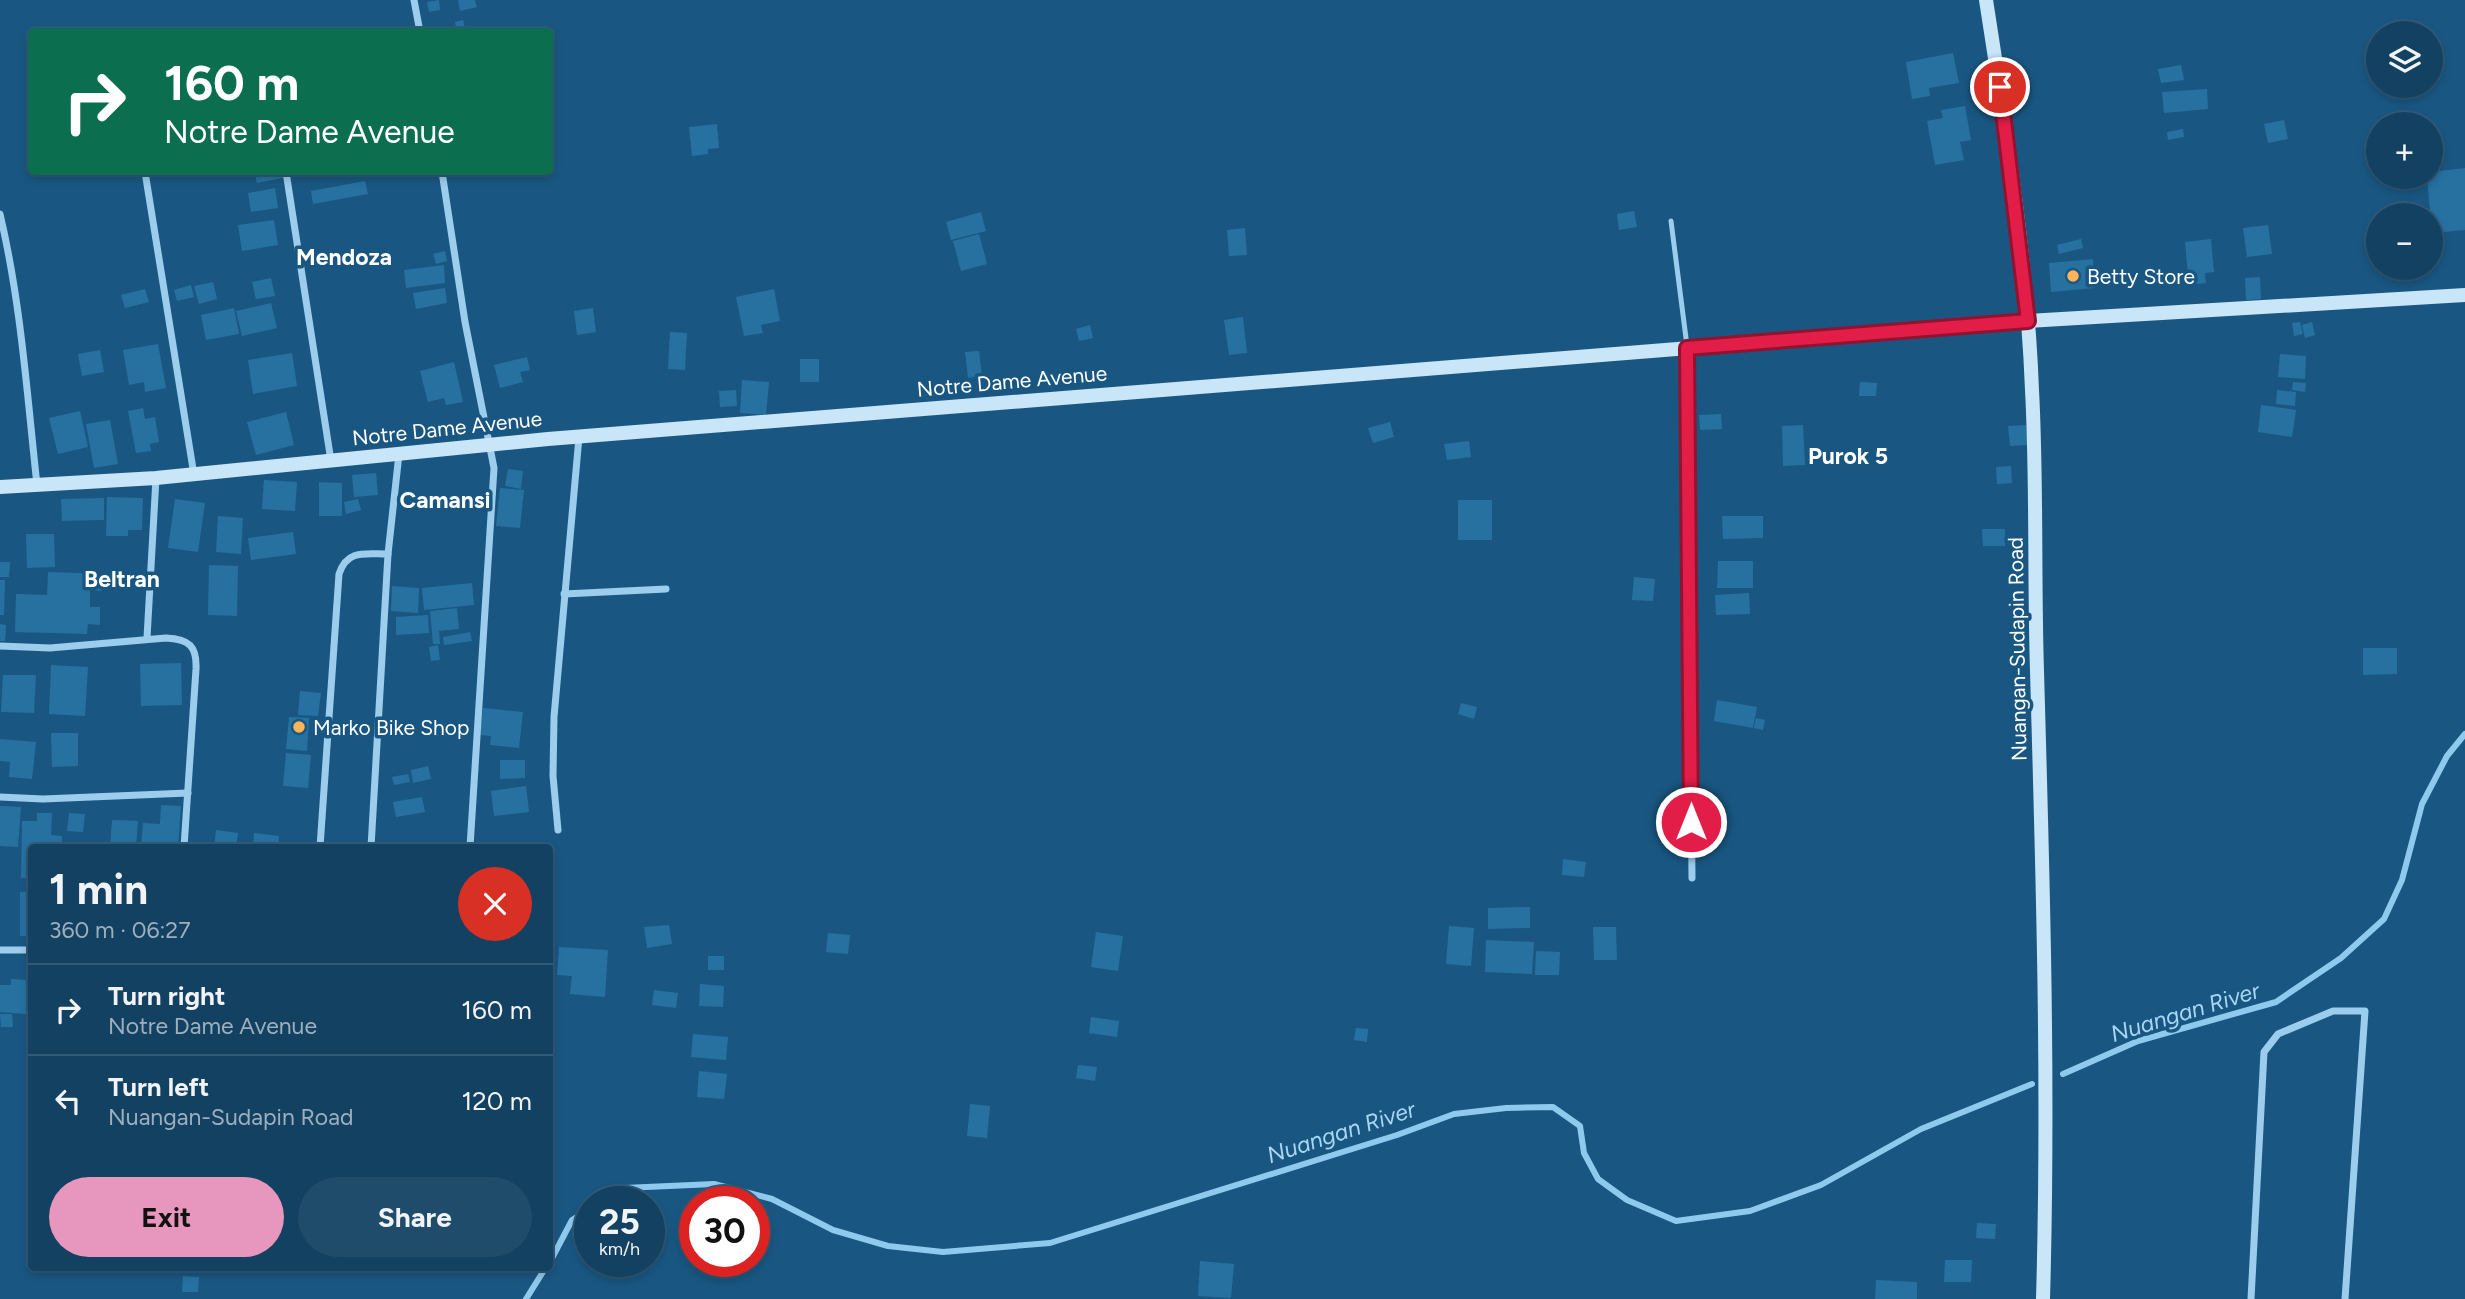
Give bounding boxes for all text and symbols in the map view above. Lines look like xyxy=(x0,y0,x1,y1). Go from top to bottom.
map controls xyxy=(2366,21,2443,280)
button: layers xyxy=(2366,21,2443,98)
text: 160 m xyxy=(164,53,299,112)
icon: right xyxy=(49,56,140,147)
pin xyxy=(1970,57,2030,117)
icon: arrive xyxy=(1981,68,2019,106)
button: + xyxy=(2366,112,2443,189)
text: Notre Dame Avenue xyxy=(164,113,455,151)
button: − xyxy=(2366,203,2443,280)
district label: Mendoza xyxy=(296,243,392,271)
place label: Betty Store xyxy=(2087,264,2195,289)
marker: Betty Store xyxy=(2065,268,2081,284)
street label: Notre Dame Avenue xyxy=(916,360,1108,402)
street label: Notre Dame Avenue xyxy=(351,406,543,450)
district label: Purok 5 xyxy=(1808,442,1888,470)
district label: Camansi xyxy=(399,486,491,514)
street label: Nuangan-Sudapin Road xyxy=(2003,537,2031,761)
district label: Beltran xyxy=(84,565,160,593)
place label: Marko Bike Shop xyxy=(313,715,469,740)
marker: Marko Bike Shop xyxy=(291,719,307,735)
position arrow xyxy=(1654,785,1728,859)
text: 1 min xyxy=(49,864,148,915)
button: close xyxy=(458,867,532,941)
text: 360 m · 06:27 xyxy=(49,916,191,944)
water label: Nuangan River xyxy=(2107,976,2264,1048)
text: Turn right xyxy=(108,980,225,1012)
icon: right xyxy=(49,991,87,1029)
text: 160 m xyxy=(461,994,532,1026)
text: Notre Dame Avenue xyxy=(108,1012,317,1040)
text: Turn left xyxy=(108,1071,209,1103)
icon: left xyxy=(49,1082,87,1120)
text: 120 m xyxy=(462,1085,532,1117)
water label: Nuangan River xyxy=(1263,1094,1420,1169)
text: Nuangan-Sudapin Road xyxy=(108,1103,353,1131)
button: Exit xyxy=(49,1177,284,1257)
button: Share xyxy=(298,1177,532,1257)
speed limit sign: 30 xyxy=(679,1186,770,1277)
text: 25 xyxy=(599,1201,640,1243)
text: km/h xyxy=(599,1238,640,1260)

